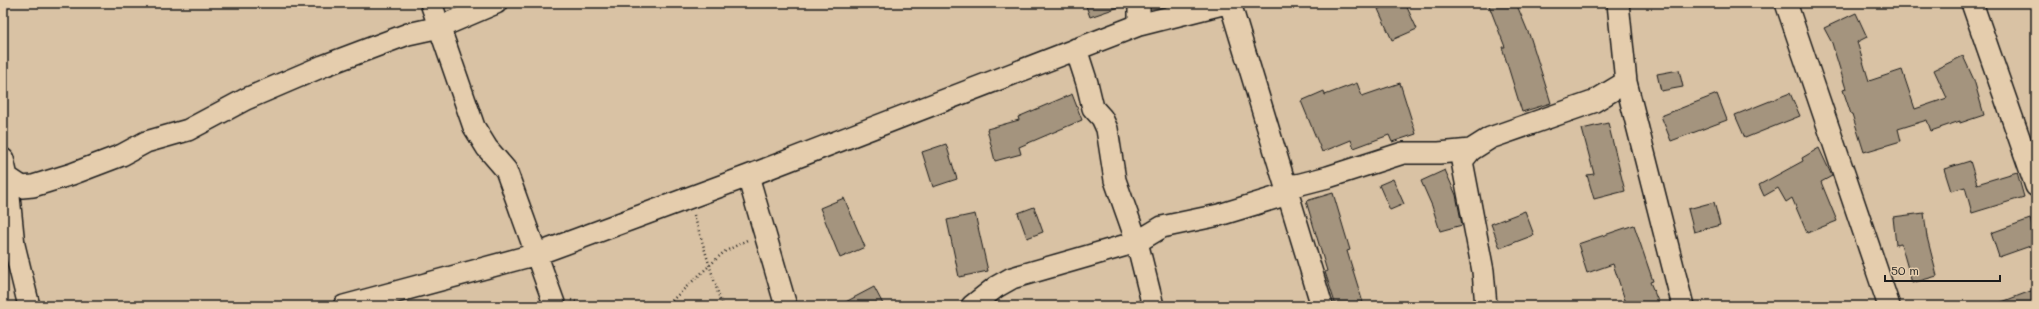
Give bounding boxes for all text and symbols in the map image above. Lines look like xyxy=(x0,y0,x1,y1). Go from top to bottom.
scale bar xyxy=(1885,257,2000,283)
text: 50 m xyxy=(1891,262,1919,278)

